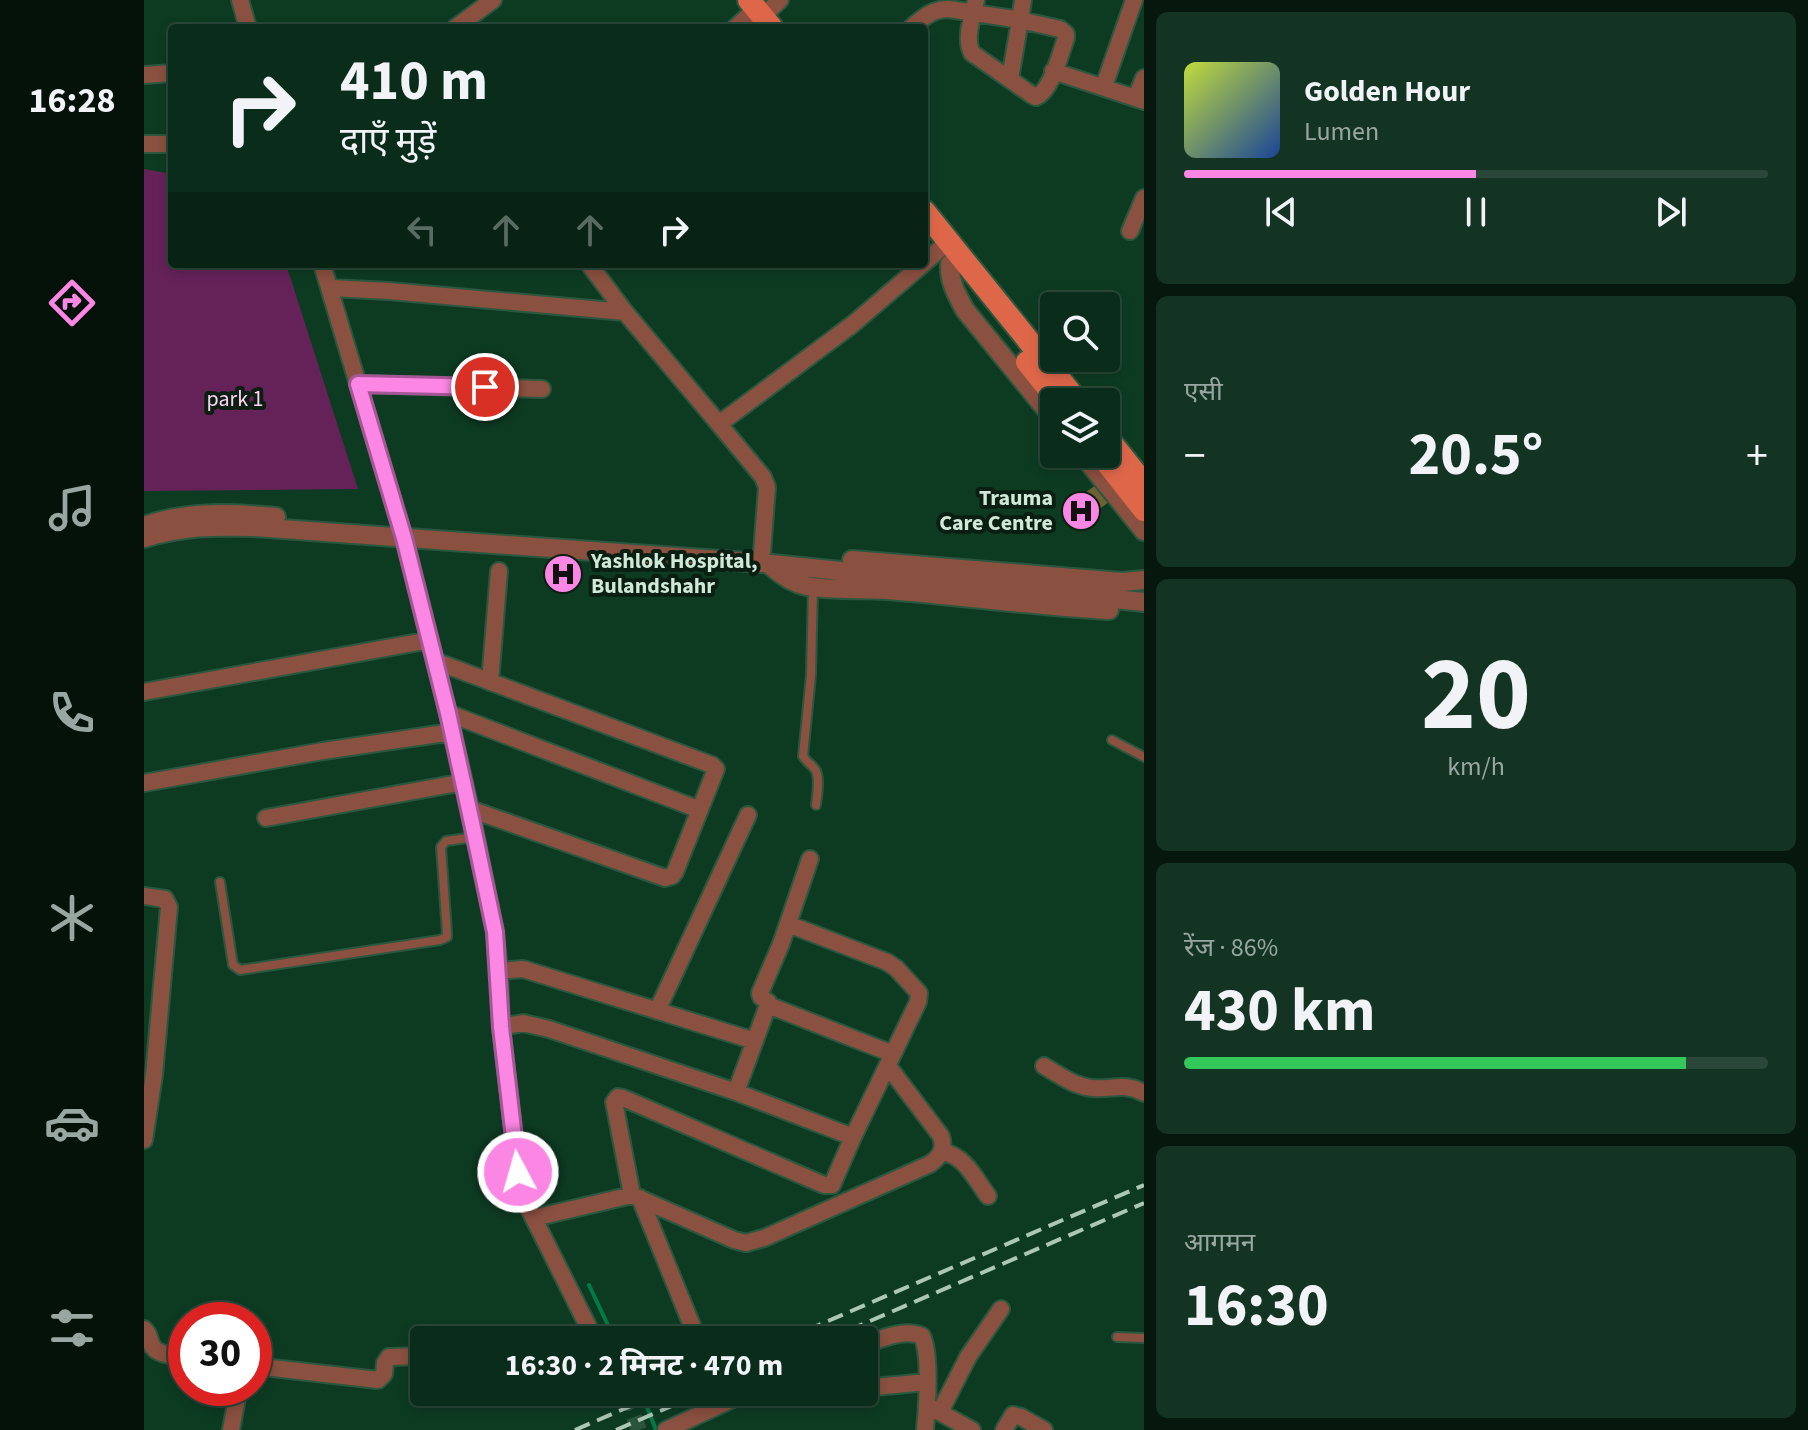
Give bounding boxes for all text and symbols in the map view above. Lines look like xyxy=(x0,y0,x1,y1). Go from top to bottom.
text: 410 m xyxy=(340,42,488,121)
icon: right xyxy=(208,56,312,160)
text: Golden Hour xyxy=(1304,70,1470,113)
text: 16:28 xyxy=(29,75,115,126)
text: Lumen xyxy=(1304,113,1379,150)
text: दाएँ मुड़ें xyxy=(340,116,436,167)
icon: previous xyxy=(1259,190,1303,234)
icon: pause xyxy=(1454,190,1498,234)
icon: next xyxy=(1649,190,1693,234)
icon: left xyxy=(400,208,444,252)
icon: ahead xyxy=(484,208,528,252)
icon: ahead xyxy=(568,208,612,252)
icon: right xyxy=(652,208,696,252)
icon: directions xyxy=(44,275,100,331)
map controls xyxy=(1040,292,1120,468)
button: search xyxy=(1040,292,1120,372)
pin xyxy=(451,353,519,421)
icon: arrive xyxy=(463,365,507,409)
text: एसी xyxy=(1184,373,1223,410)
park label: park 1 xyxy=(207,383,263,415)
button: layers xyxy=(1040,388,1120,468)
text: 20.5° xyxy=(1409,413,1543,498)
text: − xyxy=(1184,425,1206,488)
text: + xyxy=(1746,425,1768,488)
icon: music xyxy=(44,480,100,536)
place label: Trauma Care Centre xyxy=(939,482,1053,539)
hospital icon: Trauma Care Centre xyxy=(1060,490,1102,532)
place label: Yashlok Hospital, Bulandshahr xyxy=(590,545,758,602)
hospital icon: Yashlok Hospital, Bulandshahr xyxy=(542,553,584,595)
text: 20 xyxy=(1421,622,1531,770)
icon: phone xyxy=(44,685,100,741)
text: km/h xyxy=(1447,748,1505,785)
icon: climate xyxy=(44,890,100,946)
text: रेंज · 86% xyxy=(1184,929,1278,966)
text: 430 km xyxy=(1184,969,1375,1054)
icon: car xyxy=(44,1095,100,1151)
position arrow xyxy=(476,1130,560,1214)
text: आगमन xyxy=(1184,1224,1255,1261)
text: 16:30 xyxy=(1184,1264,1329,1349)
icon: filters xyxy=(44,1300,100,1356)
speed limit sign: 30 xyxy=(168,1302,272,1406)
text: 16:30 · 2 मिनट · 470 m xyxy=(505,1344,783,1387)

